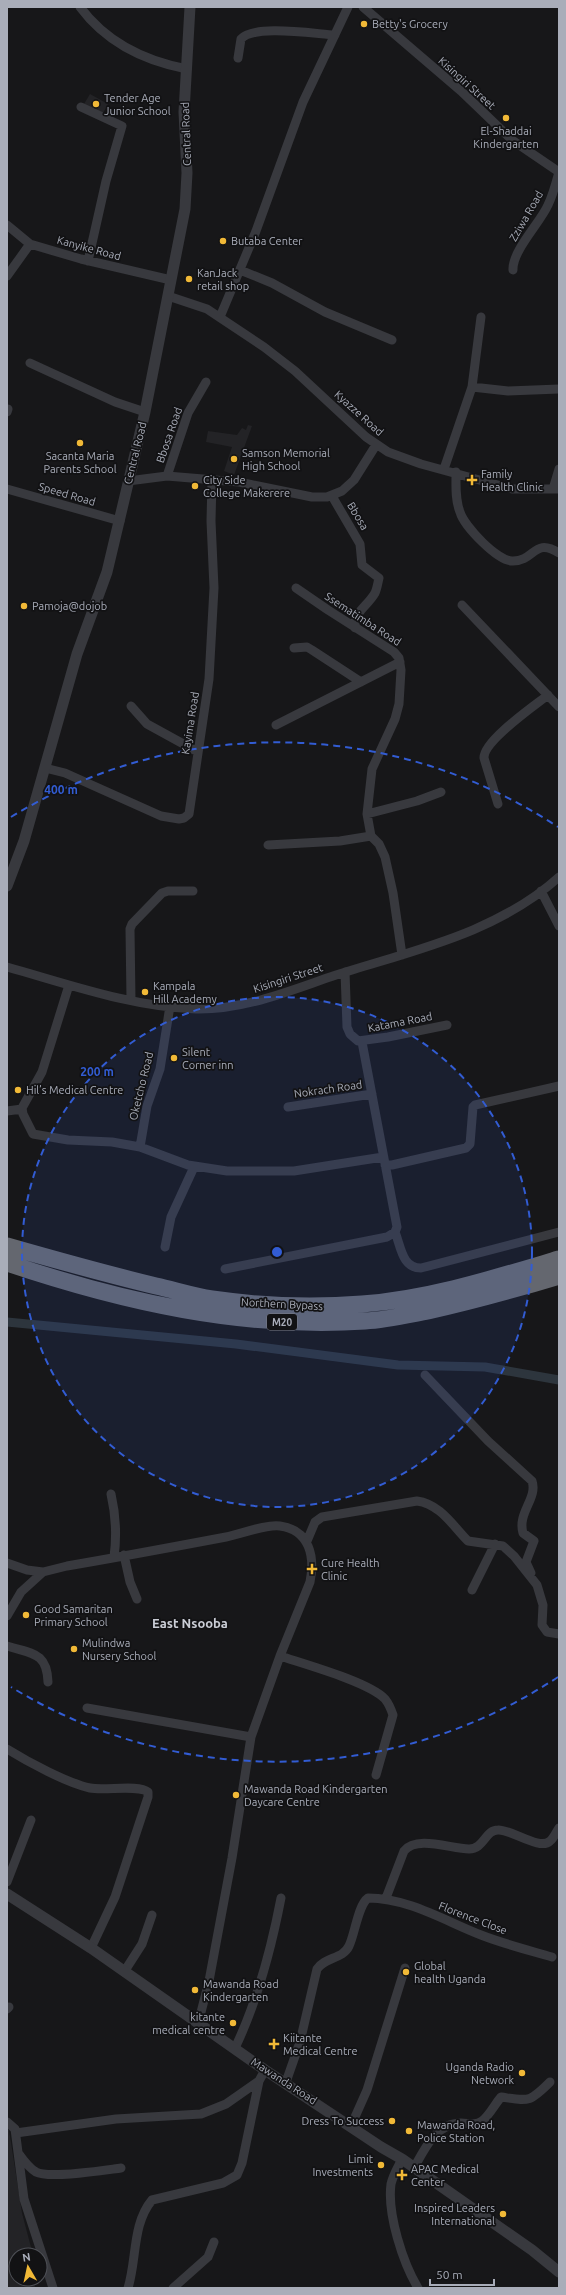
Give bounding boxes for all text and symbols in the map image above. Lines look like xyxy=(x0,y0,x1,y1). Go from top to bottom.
place label: Betty's Grocery xyxy=(372,18,448,30)
marker: Betty's Grocery xyxy=(359,19,369,29)
street label: Kisingiri Street xyxy=(436,54,498,112)
place label: Tender Age Junior School xyxy=(104,92,171,117)
marker: Tender Age Junior School xyxy=(91,99,101,109)
street label: Central Road xyxy=(179,102,193,166)
marker: El-Shaddai Kindergarten xyxy=(501,113,511,123)
place label: El-Shaddai Kindergarten xyxy=(473,125,539,150)
street label: Zziwa Road xyxy=(507,189,545,243)
street label: Kanyike Road xyxy=(56,234,122,262)
place label: Butaba Center xyxy=(231,235,303,247)
marker: Butaba Center xyxy=(218,236,228,246)
place label: KanJack retail shop xyxy=(197,267,249,292)
marker: KanJack retail shop xyxy=(184,274,194,284)
street label: Kyazze Road xyxy=(332,388,386,438)
street label: Bbosa Road xyxy=(154,406,184,464)
street label: Central Road xyxy=(121,421,149,485)
marker: Sacanta Maria Parents School xyxy=(75,438,85,448)
place label: Samson Memorial High School xyxy=(242,447,330,472)
place label: Sacanta Maria Parents School xyxy=(43,450,117,475)
marker: Samson Memorial High School xyxy=(229,454,239,464)
place label: Family Health Clinic xyxy=(481,468,543,493)
place label: City Side College Makerere xyxy=(203,474,290,499)
marker: Family Health Clinic xyxy=(466,474,478,486)
street label: Speed Road xyxy=(37,480,97,508)
marker: City Side College Makerere xyxy=(190,481,200,491)
street label: Bbosa xyxy=(345,500,371,532)
street label: Ssematimba Road xyxy=(323,590,403,648)
place label: Pamoja@dojob xyxy=(32,600,107,612)
marker: Pamoja@dojob xyxy=(19,601,29,611)
street label: Kayima Road xyxy=(179,691,201,755)
text: 400 m xyxy=(44,783,78,796)
street label: Kisingiri Street xyxy=(252,961,325,995)
place label: Kampala Hill Academy xyxy=(153,980,217,1005)
marker: Kampala Hill Academy xyxy=(140,987,150,997)
street label: Katama Road xyxy=(367,1010,433,1034)
place label: Silent Corner inn xyxy=(182,1046,234,1071)
street label: Oketcho Road xyxy=(127,1051,155,1121)
marker: Silent Corner inn xyxy=(169,1053,179,1063)
text: 200 m xyxy=(80,1065,114,1078)
street label: Nokrach Road xyxy=(293,1078,363,1100)
place label: Hil’s Medical Centre xyxy=(26,1084,123,1096)
marker: Hil’s Medical Centre xyxy=(13,1085,23,1095)
centre of rings xyxy=(270,1245,284,1259)
street label: Northern Bypass xyxy=(241,1296,323,1312)
road number: M20 xyxy=(267,1314,297,1330)
place label: Cure Health Clinic xyxy=(321,1557,380,1582)
marker: Cure Health Clinic xyxy=(306,1563,318,1575)
place label: Good Samaritan Primary School xyxy=(34,1603,113,1628)
marker: Good Samaritan Primary School xyxy=(21,1610,31,1620)
district label: East Nsooba xyxy=(152,1616,228,1630)
place label: Mulindwa Nursery School xyxy=(82,1637,156,1662)
marker: Mulindwa Nursery School xyxy=(69,1644,79,1654)
place label: Mawanda Road Kindergarten Daycare Centre xyxy=(244,1783,387,1808)
marker: Mawanda Road Kindergarten Daycare Centre xyxy=(231,1790,241,1800)
street label: Florence Close xyxy=(437,1899,509,1937)
place label: Global health Uganda xyxy=(414,1960,486,1985)
marker: Global health Uganda xyxy=(401,1967,411,1977)
place label: Mawanda Road Kindergarten xyxy=(203,1978,279,2003)
marker: Mawanda Road Kindergarten xyxy=(190,1985,200,1995)
place label: kitante medical centre xyxy=(152,2011,225,2036)
marker: kitante medical centre xyxy=(228,2018,238,2028)
place label: Kiitante Medical Centre xyxy=(283,2032,358,2057)
marker: Kiitante Medical Centre xyxy=(268,2038,280,2050)
street label: Mawanda Road xyxy=(249,2055,319,2107)
place label: Uganda Radio Network xyxy=(446,2061,514,2086)
marker: Uganda Radio Network xyxy=(517,2068,527,2078)
place label: Dress To Success xyxy=(302,2115,384,2127)
marker: Dress To Success xyxy=(387,2116,397,2126)
place label: Mawanda Road, Police Station xyxy=(417,2119,495,2144)
marker: Mawanda Road, Police Station xyxy=(404,2126,414,2136)
place label: Limit Investments xyxy=(312,2153,374,2178)
marker: Limit Investments xyxy=(376,2160,386,2170)
place label: APAC Medical Center xyxy=(411,2163,479,2188)
marker: APAC Medical Center xyxy=(396,2169,408,2181)
place label: Inspired Leaders International xyxy=(414,2202,495,2227)
marker: Inspired Leaders International xyxy=(498,2209,508,2219)
north arrow xyxy=(8,2247,48,2287)
text: N xyxy=(21,2251,31,2264)
scale bar xyxy=(430,2261,494,2287)
text: 50 m xyxy=(436,2268,463,2281)

